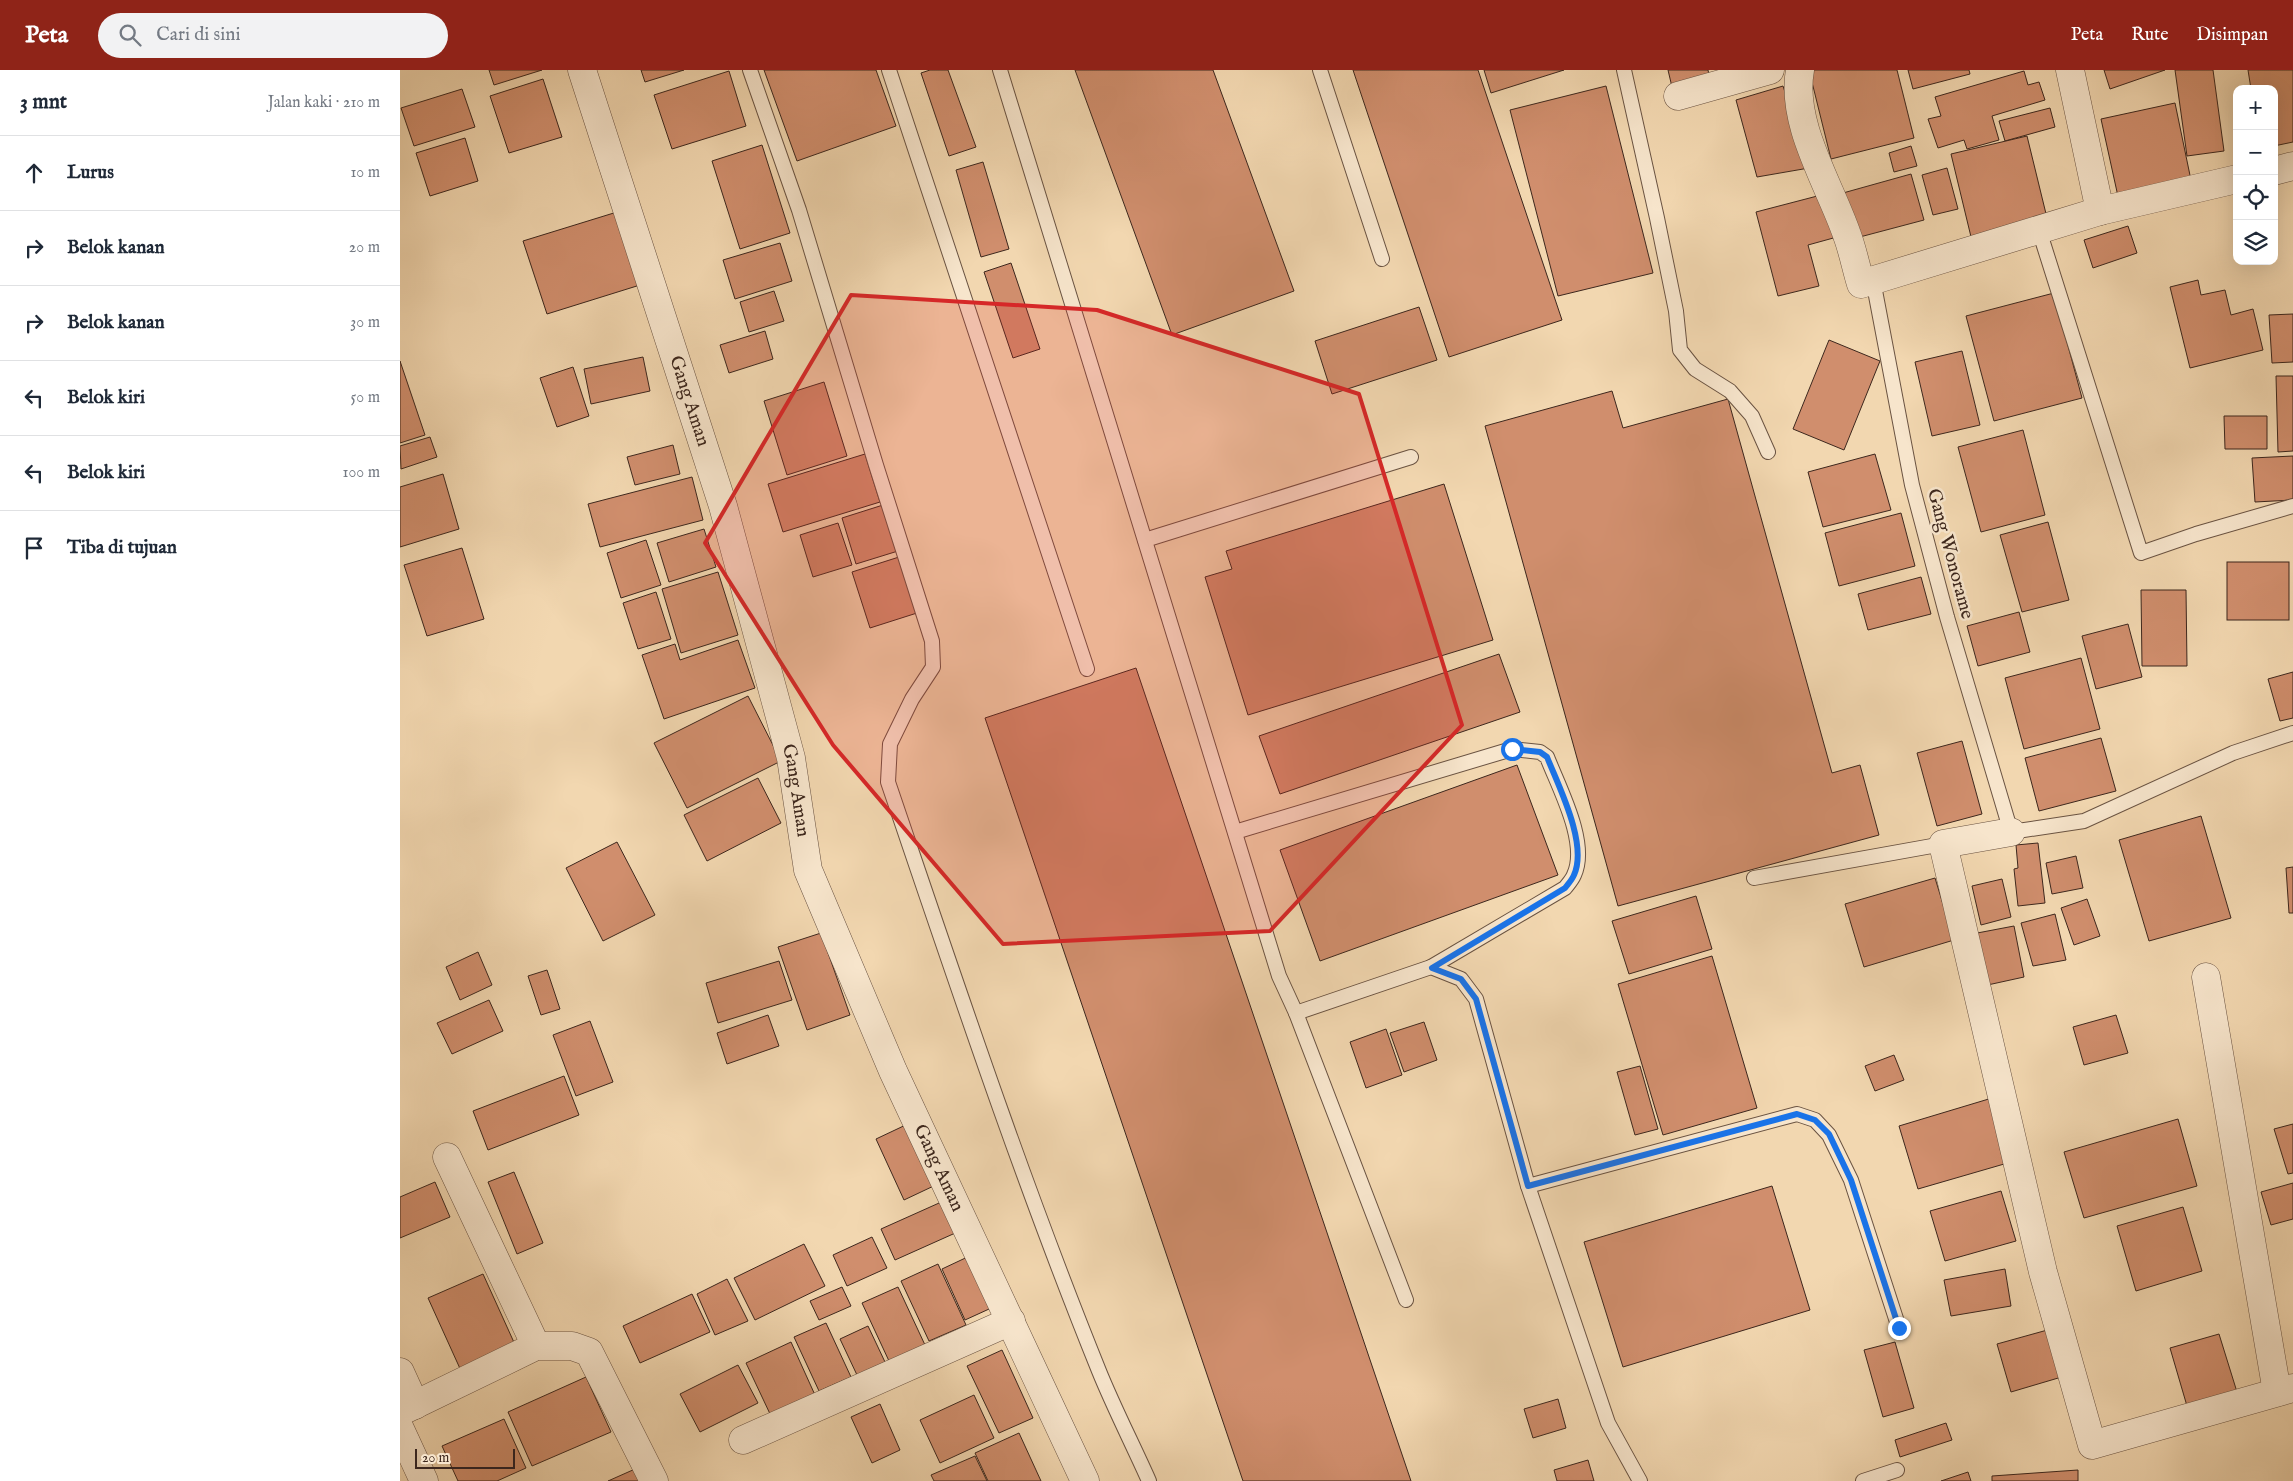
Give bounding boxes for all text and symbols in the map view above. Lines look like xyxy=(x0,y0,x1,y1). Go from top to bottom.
search box xyxy=(98,13,448,58)
text: Peta xyxy=(25,20,68,51)
icon: search xyxy=(116,21,144,49)
text: Cari di sini xyxy=(156,23,241,47)
text: Peta xyxy=(2071,24,2103,47)
text: Rute xyxy=(2131,24,2169,47)
text: Disimpan xyxy=(2197,24,2268,47)
map controls xyxy=(2233,85,2278,265)
button: + xyxy=(2233,85,2278,130)
text: 3 mnt xyxy=(20,89,67,116)
text: Jalan kaki · 210 m xyxy=(268,93,380,113)
button: − xyxy=(2233,130,2278,175)
icon: ahead xyxy=(20,159,48,187)
text: Lurus xyxy=(67,161,114,185)
text: 10 m xyxy=(350,163,380,183)
button: locate xyxy=(2233,175,2278,220)
button: layers xyxy=(2233,220,2278,265)
icon: right xyxy=(20,234,48,262)
text: Belok kanan xyxy=(67,236,165,260)
text: 20 m xyxy=(349,238,380,258)
icon: right xyxy=(20,309,48,337)
text: Belok kanan xyxy=(67,311,165,335)
text: 30 m xyxy=(350,313,380,333)
street label: Gang Aman xyxy=(663,353,715,449)
icon: left xyxy=(20,384,48,412)
text: Belok kiri xyxy=(67,386,145,410)
text: 50 m xyxy=(351,388,380,408)
icon: left xyxy=(20,459,48,487)
text: Belok kiri xyxy=(67,461,145,485)
text: 100 m xyxy=(343,463,380,483)
street label: Gang Wonorame xyxy=(1921,486,1979,622)
icon: arrive xyxy=(20,534,48,562)
text: Tiba di tujuan xyxy=(67,536,177,560)
route start xyxy=(1501,738,1524,761)
street label: Gang Aman xyxy=(776,741,815,839)
street label: Gang Aman xyxy=(908,1121,969,1216)
route end xyxy=(1888,1317,1911,1340)
scale bar xyxy=(415,1446,515,1469)
text: 20 m xyxy=(422,1449,449,1467)

